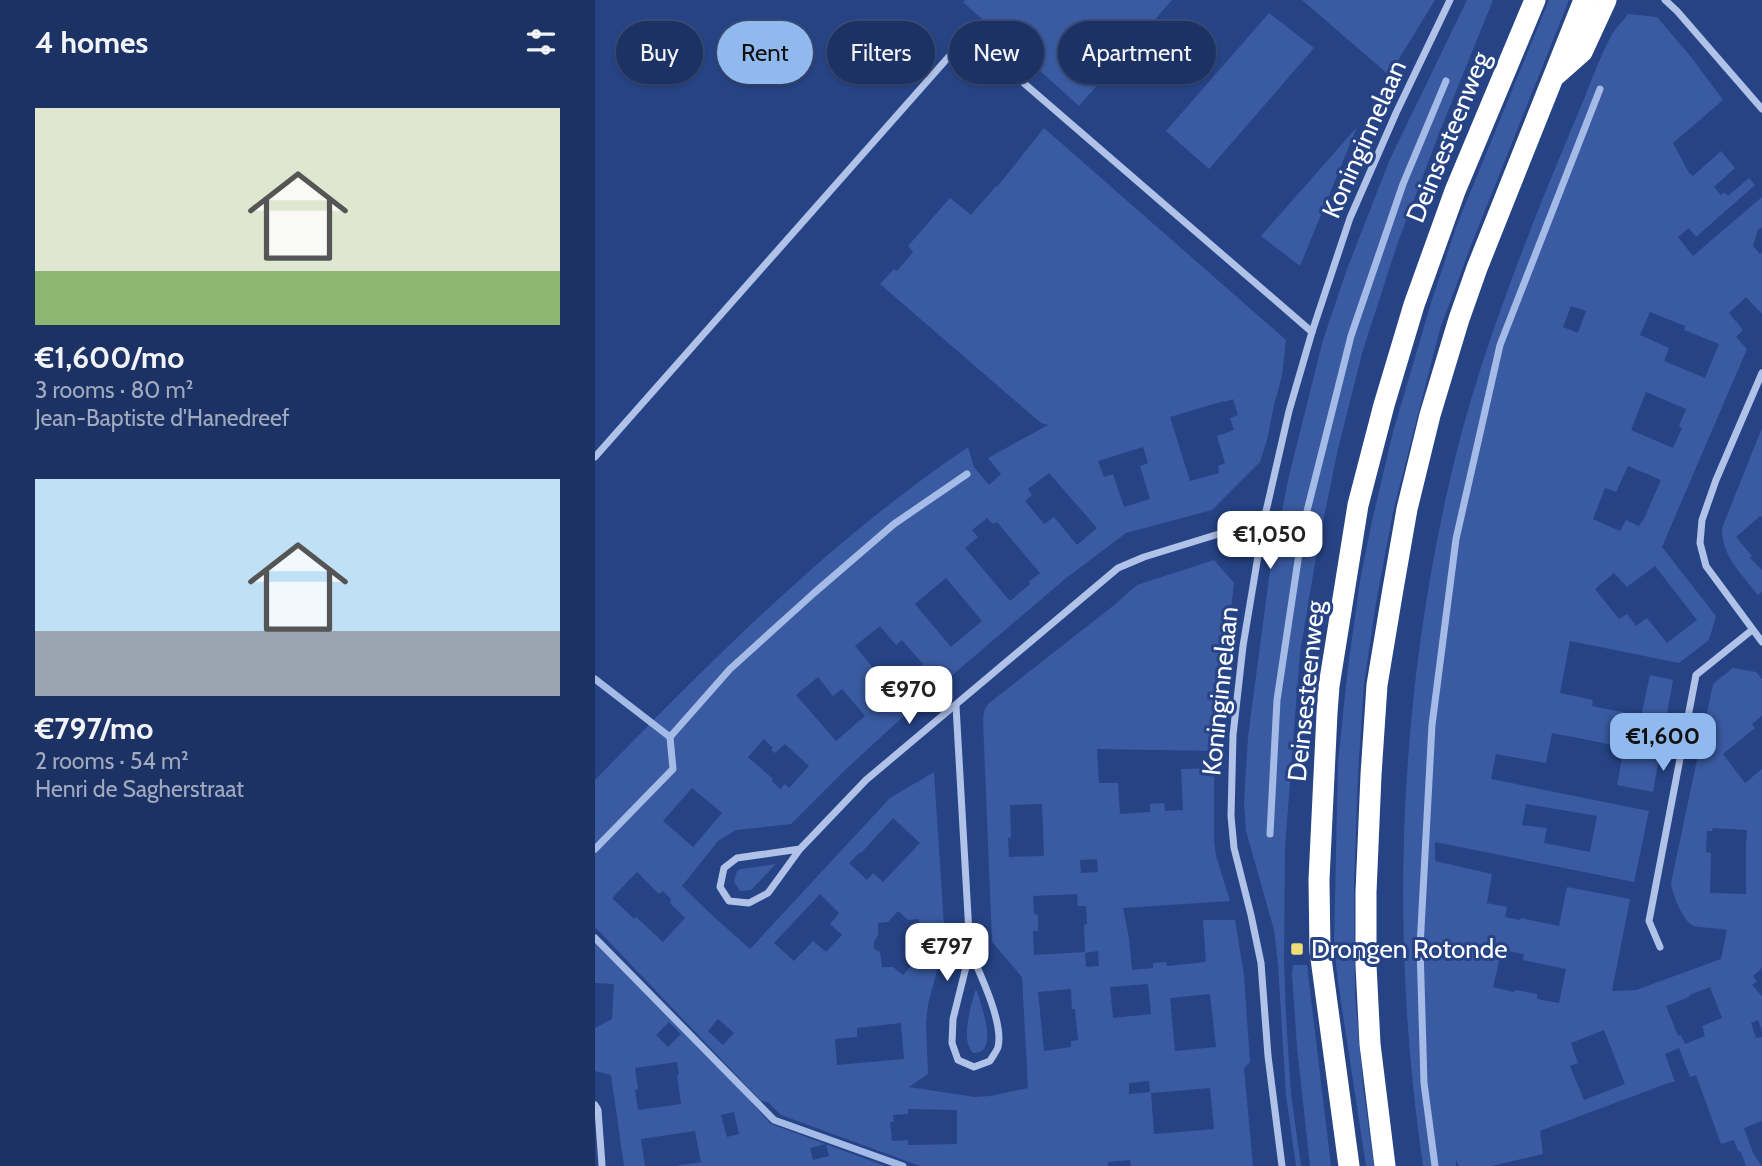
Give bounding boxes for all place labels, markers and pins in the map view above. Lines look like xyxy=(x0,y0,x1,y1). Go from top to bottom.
pin: €1,050 xyxy=(1213,512,1327,571)
pin: €970 xyxy=(868,666,950,726)
pin: €1,600 xyxy=(1606,714,1720,773)
pin: €797 xyxy=(906,923,988,983)
place label: Drongen Rotonde xyxy=(1311,933,1508,965)
marker: Drongen Rotonde xyxy=(1289,941,1305,957)

